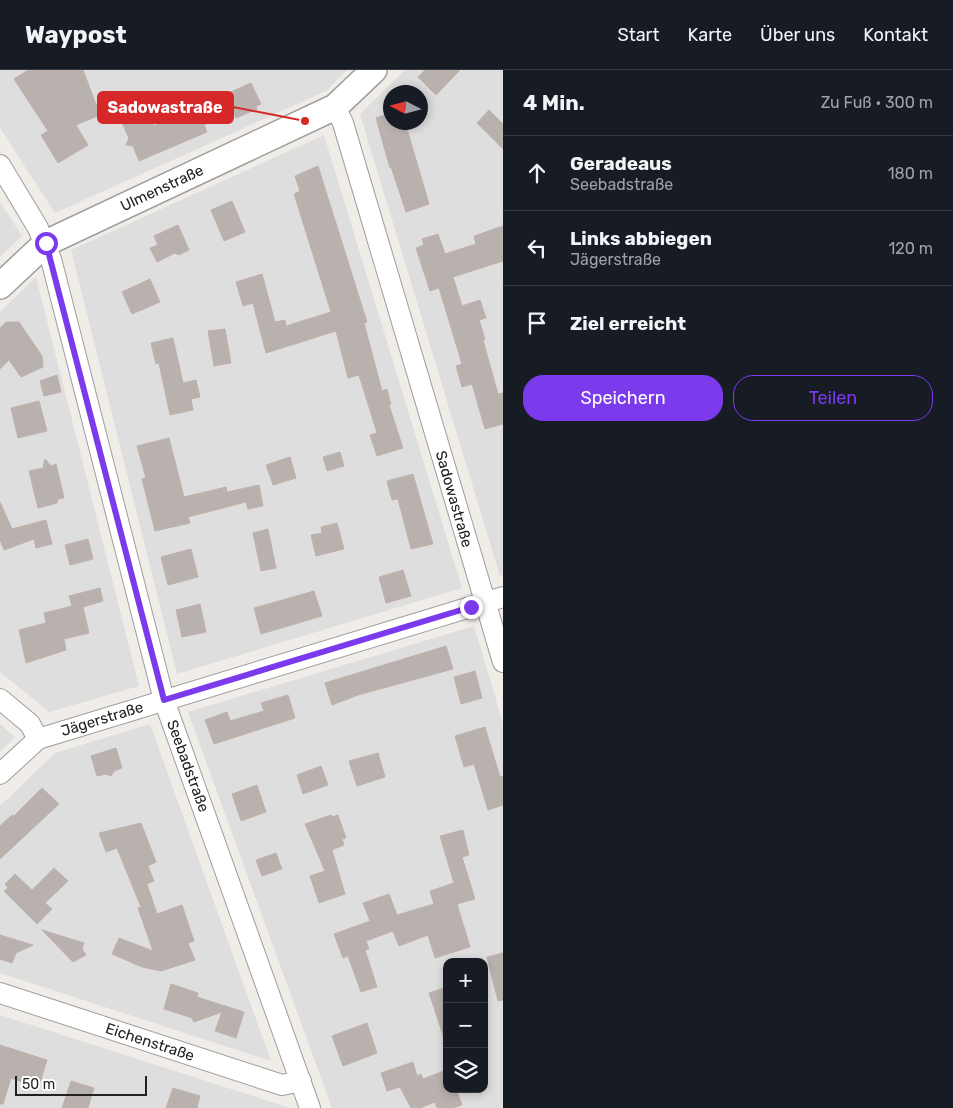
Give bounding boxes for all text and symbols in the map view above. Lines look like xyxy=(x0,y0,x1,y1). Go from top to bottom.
text: Waypost xyxy=(25,21,127,49)
text: Start xyxy=(617,24,660,46)
text: Karte xyxy=(688,24,732,46)
text: Über uns xyxy=(760,24,835,46)
text: Kontakt xyxy=(863,24,928,46)
north arrow xyxy=(383,85,428,130)
text: 4 Min. xyxy=(523,90,585,115)
callout: Sadowastraße xyxy=(98,92,233,123)
text: Zu Fuß · 300 m xyxy=(821,93,933,112)
text: Sadowastraße xyxy=(108,98,222,117)
text: Geradeaus xyxy=(570,152,672,175)
icon: ahead xyxy=(523,159,551,187)
street label: Ulmenstraße xyxy=(118,161,206,215)
text: 180 m xyxy=(888,164,933,183)
text: Seebadstraße xyxy=(570,175,673,194)
text: Links abbiegen xyxy=(570,227,712,250)
route start xyxy=(35,232,58,255)
icon: left xyxy=(523,234,551,262)
text: 120 m xyxy=(888,239,933,258)
text: Jägerstraße xyxy=(570,250,661,269)
icon: arrive xyxy=(523,309,551,337)
text: Ziel erreicht xyxy=(570,312,686,335)
button: Speichern xyxy=(523,375,723,421)
button: Teilen xyxy=(733,375,933,421)
street label: Sadowastraße xyxy=(432,449,476,549)
route end xyxy=(460,596,483,619)
street label: Jägerstraße xyxy=(59,698,145,740)
street label: Seebadstraße xyxy=(163,717,213,815)
map controls xyxy=(443,958,488,1093)
button: + xyxy=(443,958,488,1003)
button: − xyxy=(443,1003,488,1048)
street label: Eichenstraße xyxy=(103,1019,197,1065)
button: layers xyxy=(443,1048,488,1093)
scale bar xyxy=(15,1073,148,1096)
text: 50 m xyxy=(22,1076,55,1093)

